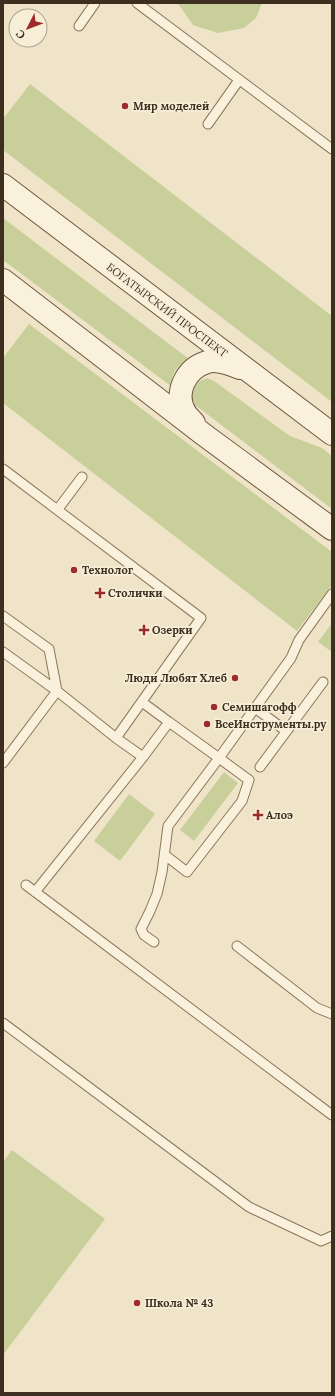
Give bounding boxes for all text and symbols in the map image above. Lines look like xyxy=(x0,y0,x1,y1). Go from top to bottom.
north arrow xyxy=(8,8,48,48)
text: С xyxy=(13,27,28,42)
place label: Мир моделей xyxy=(133,99,209,113)
marker: Мир моделей xyxy=(120,101,130,111)
street label: БОГАТЫРСКИЙ ПРОСПЕКТ xyxy=(104,260,230,360)
place label: Технолог xyxy=(82,563,134,577)
marker: Технолог xyxy=(69,565,79,575)
place label: Столички xyxy=(108,586,163,600)
marker: Столички xyxy=(95,588,105,598)
place label: Озерки xyxy=(152,623,193,637)
marker: Озерки xyxy=(139,625,149,635)
place label: Люди Любят Хлеб xyxy=(125,671,227,685)
marker: Люди Любят Хлеб xyxy=(230,673,240,683)
place label: Семишагофф xyxy=(222,700,297,714)
marker: Семишагофф xyxy=(209,702,219,712)
place label: ВсеИнструменты.ру xyxy=(215,717,327,731)
marker: ВсеИнструменты.ру xyxy=(202,719,212,729)
place label: Алоэ xyxy=(266,808,293,822)
marker: Алоэ xyxy=(253,810,263,820)
place label: Школа № 43 xyxy=(145,1296,214,1310)
marker: Школа № 43 xyxy=(132,1298,142,1308)

